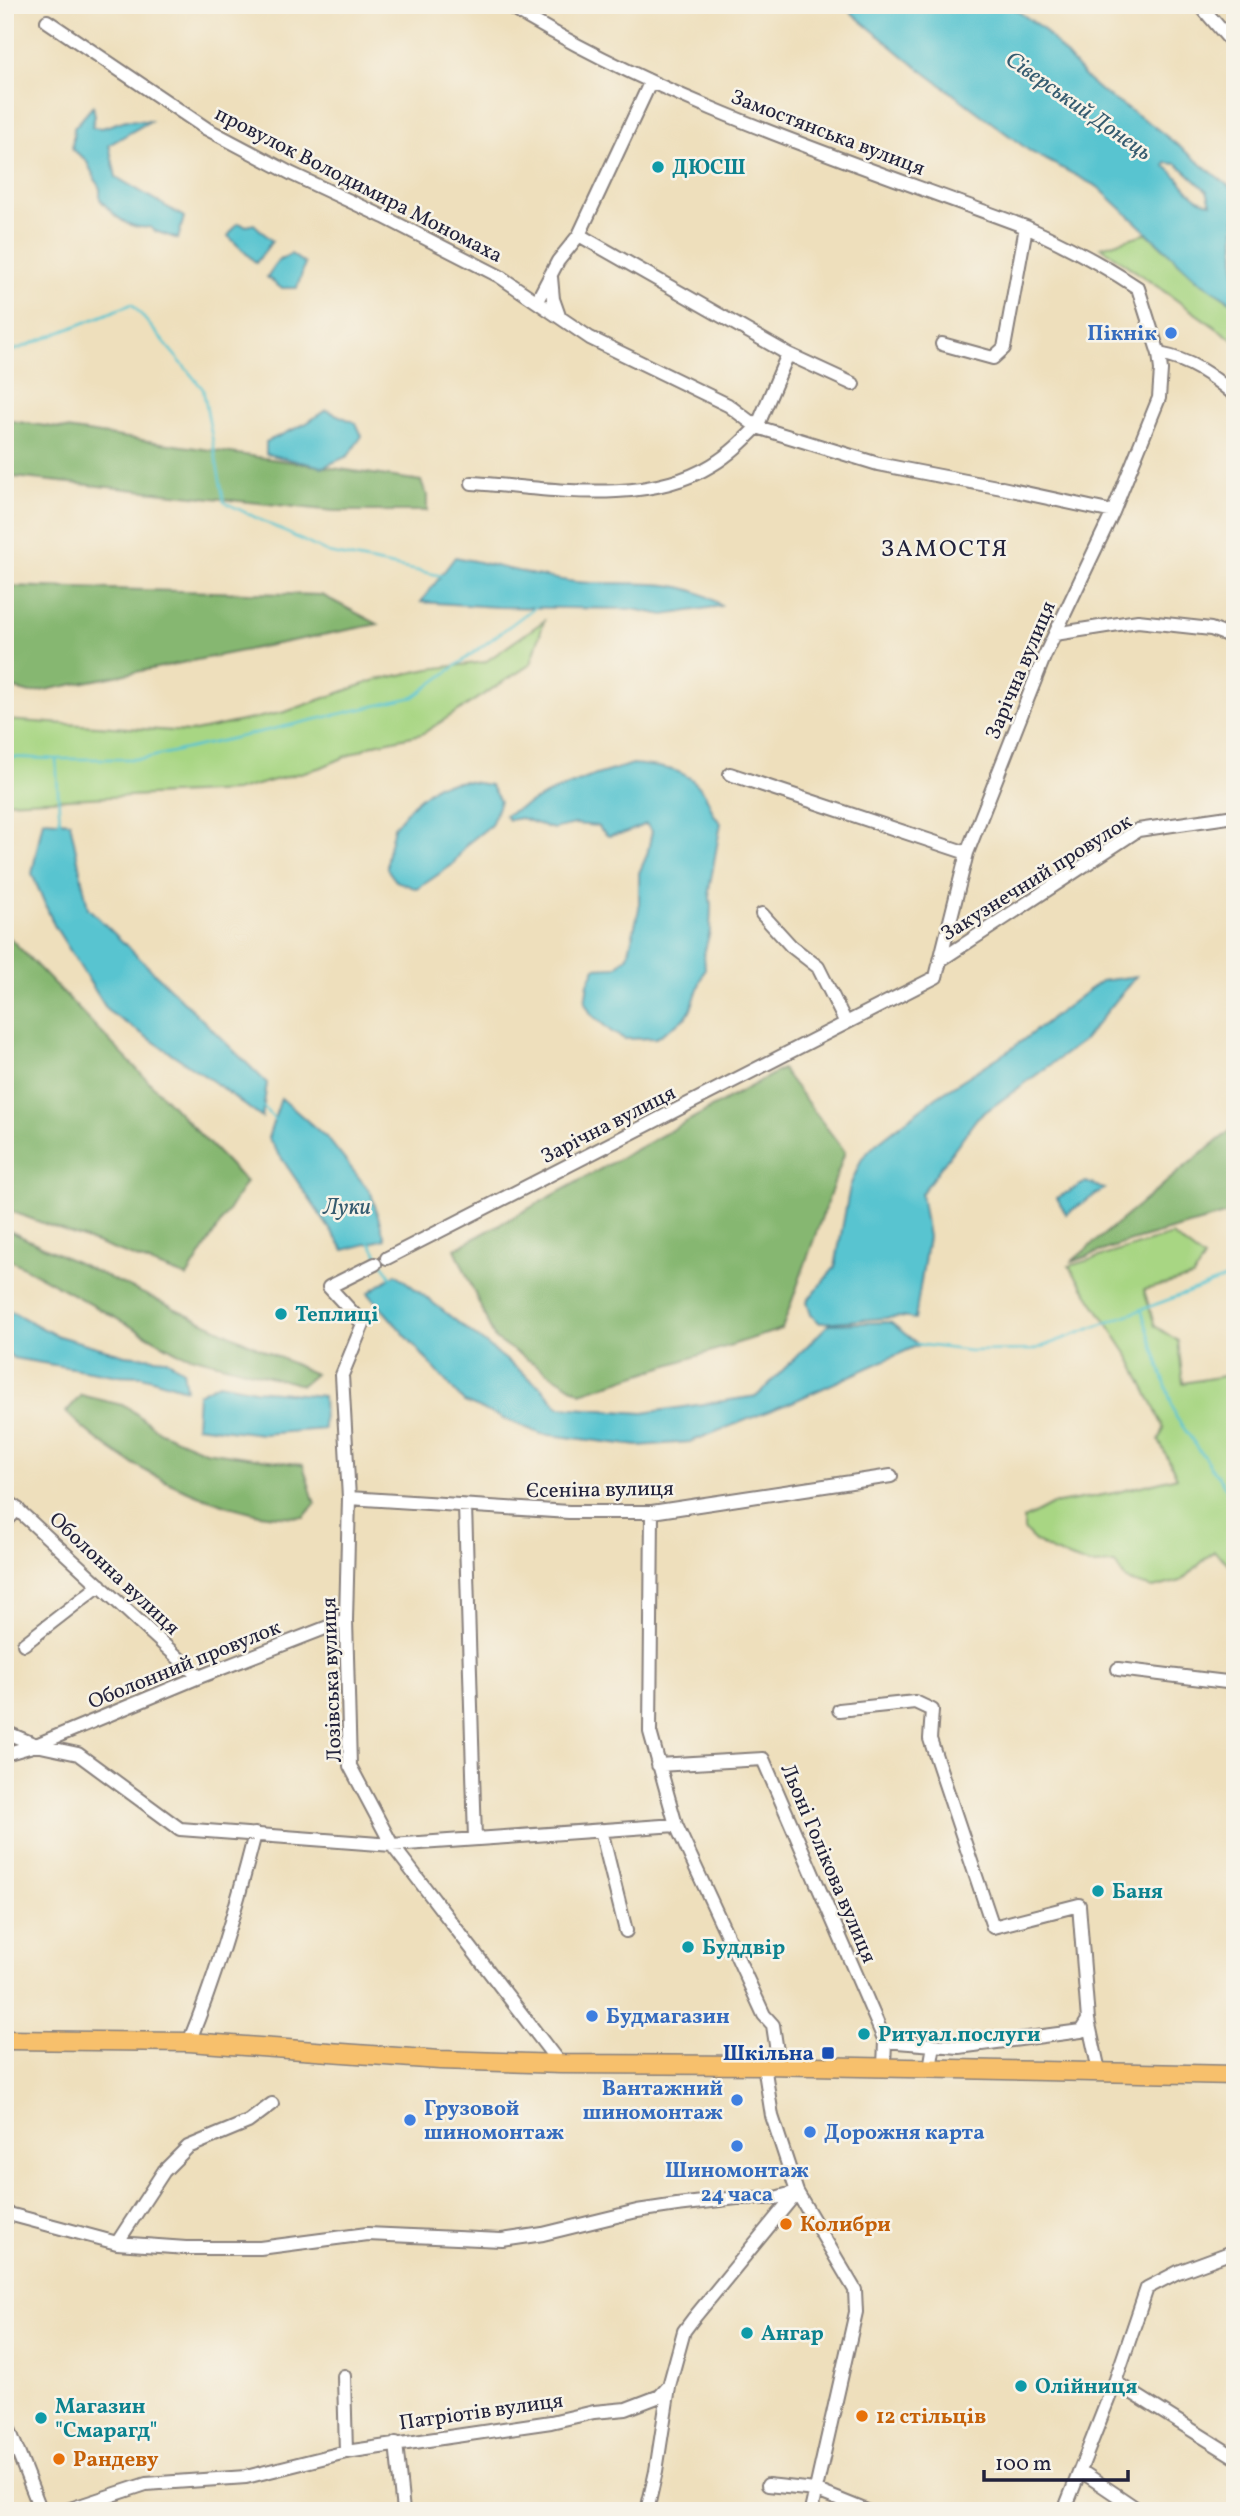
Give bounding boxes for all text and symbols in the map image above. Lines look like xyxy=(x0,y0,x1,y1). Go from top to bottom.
water label: Сіверський Донець xyxy=(998,44,1158,169)
street label: Замостянська вулиця xyxy=(726,83,929,184)
street label: провулок Володимира Мономаха xyxy=(209,100,507,271)
place label: ДЮСШ xyxy=(672,154,746,183)
marker: ДЮСШ xyxy=(650,159,666,175)
place label: Пікнік xyxy=(1087,320,1157,349)
marker: Пікнік xyxy=(1163,325,1179,341)
district label: ЗАМОСТЯ xyxy=(881,533,1009,567)
street label: Зарічна вулиця xyxy=(979,597,1064,744)
street label: Закузнечний провулок xyxy=(936,808,1138,949)
street label: Зарічна вулиця xyxy=(536,1079,681,1172)
water label: Луки xyxy=(322,1192,371,1224)
place label: Теплиці xyxy=(295,1301,379,1330)
marker: Теплиці xyxy=(273,1306,289,1322)
street label: Єсеніна вулиця xyxy=(526,1475,674,1506)
street label: Оболонна вулиця xyxy=(42,1506,186,1642)
street label: Лозівська вулиця xyxy=(315,1597,350,1763)
street label: Оболонний провулок xyxy=(84,1613,285,1717)
street label: Льоні Голікова вулиця xyxy=(772,1759,883,1968)
place label: Баня xyxy=(1112,1878,1163,1907)
marker: Баня xyxy=(1090,1883,1106,1899)
place label: Буддвір xyxy=(702,1934,785,1963)
marker: Буддвір xyxy=(680,1939,696,1955)
place label: Будмагазин xyxy=(606,2003,730,2032)
marker: Будмагазин xyxy=(584,2008,600,2024)
place label: Ритуал.послуги xyxy=(878,2021,1040,2050)
marker: Ритуал.послуги xyxy=(856,2026,872,2042)
place label: Шкільна xyxy=(723,2040,814,2069)
marker: Шкільна xyxy=(820,2045,836,2061)
place label: Вантажний шиномонтаж xyxy=(583,2075,723,2128)
marker: Вантажний шиномонтаж xyxy=(729,2092,745,2108)
place label: Грузовой шиномонтаж xyxy=(424,2095,564,2148)
marker: Грузовой шиномонтаж xyxy=(402,2112,418,2128)
place label: Дорожня карта xyxy=(824,2119,985,2148)
marker: Дорожня карта xyxy=(802,2124,818,2140)
marker: Шиномонтаж 24 часа xyxy=(729,2138,745,2154)
place label: Шиномонтаж 24 часа xyxy=(665,2157,809,2210)
place label: Колибри xyxy=(800,2211,891,2240)
marker: Колибри xyxy=(778,2216,794,2232)
place label: Ангар xyxy=(761,2320,824,2349)
marker: Ангар xyxy=(739,2325,755,2341)
place label: Олійниця xyxy=(1035,2373,1137,2402)
marker: Олійниця xyxy=(1013,2378,1029,2394)
street label: Патріотів вулиця xyxy=(397,2387,565,2438)
place label: Магазин "Смарагд" xyxy=(55,2393,158,2446)
place label: 12 стільців xyxy=(876,2403,986,2432)
marker: 12 стільців xyxy=(854,2408,870,2424)
marker: Магазин "Смарагд" xyxy=(33,2410,49,2426)
scale bar xyxy=(984,2439,1128,2483)
place label: Рандеву xyxy=(73,2446,159,2475)
text: 100 m xyxy=(995,2450,1052,2479)
marker: Рандеву xyxy=(51,2451,67,2467)

